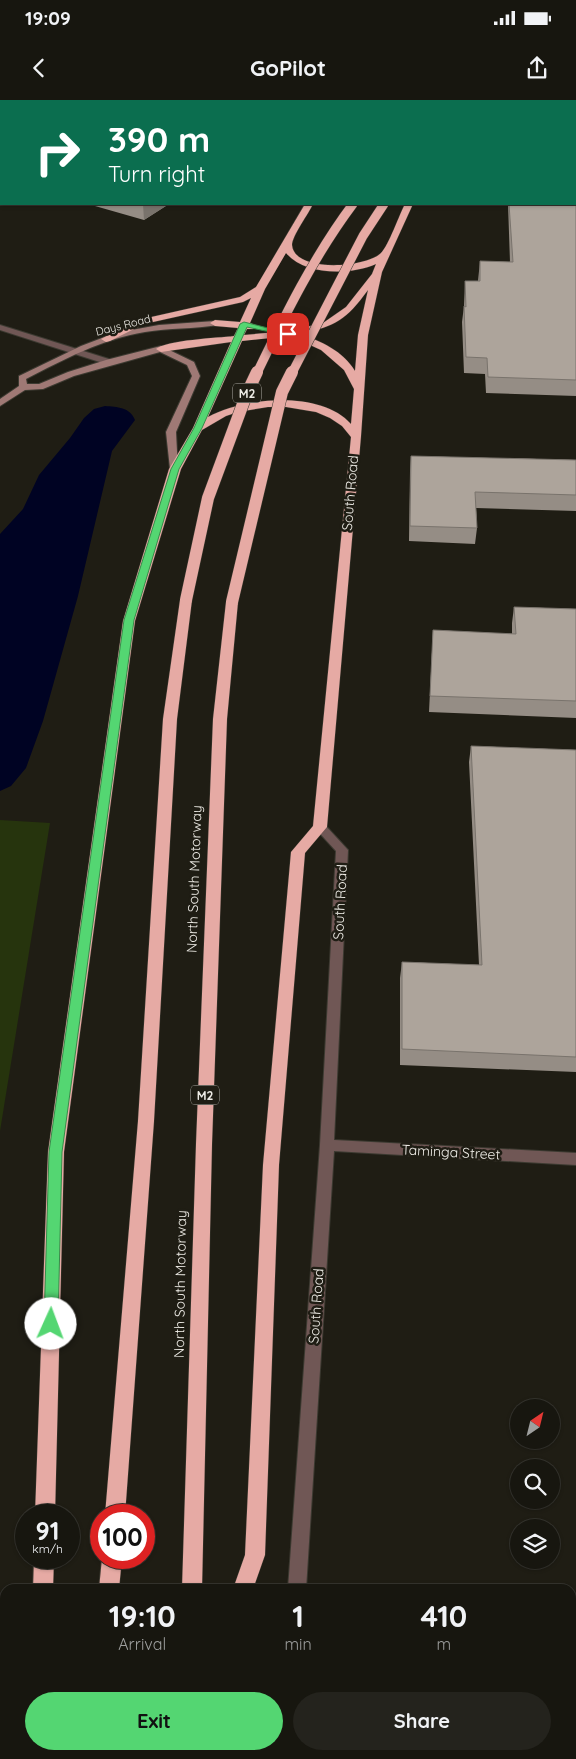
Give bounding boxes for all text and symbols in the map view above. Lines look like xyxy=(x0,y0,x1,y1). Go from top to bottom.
text: 19:09 xyxy=(25,6,71,30)
icon: back xyxy=(25,54,53,82)
text: GoPilot xyxy=(250,54,326,82)
icon: share xyxy=(523,54,551,82)
text: 390 m xyxy=(108,117,210,161)
icon: right xyxy=(25,120,90,185)
text: Turn right xyxy=(108,160,205,188)
street label: Days Road xyxy=(94,311,152,339)
pin xyxy=(267,313,309,355)
icon: arrive xyxy=(274,320,302,348)
road number: M2 xyxy=(233,384,261,402)
street label: South Road xyxy=(338,455,362,531)
street label: North South Motorway xyxy=(182,805,206,953)
street label: South Road xyxy=(329,864,351,940)
road number: M2 xyxy=(191,1086,219,1104)
street label: Taminga Street xyxy=(401,1140,501,1164)
street label: North South Motorway xyxy=(170,1210,190,1358)
street label: South Road xyxy=(304,1268,328,1344)
position arrow xyxy=(24,1297,76,1349)
north arrow xyxy=(510,1399,560,1449)
map controls xyxy=(510,1399,560,1569)
button: search xyxy=(510,1459,560,1509)
speed limit sign: 100 xyxy=(90,1504,155,1569)
text: 91 xyxy=(36,1515,59,1546)
button: layers xyxy=(510,1519,560,1569)
text: km/h xyxy=(32,1541,63,1556)
text: 19:10 xyxy=(109,1597,176,1635)
text: 1 xyxy=(292,1597,304,1635)
text: 410 xyxy=(420,1597,467,1635)
text: Arrival xyxy=(118,1634,166,1654)
text: min xyxy=(284,1634,312,1654)
text: m xyxy=(437,1634,451,1654)
button: Exit xyxy=(25,1692,283,1750)
button: Share xyxy=(293,1692,551,1750)

